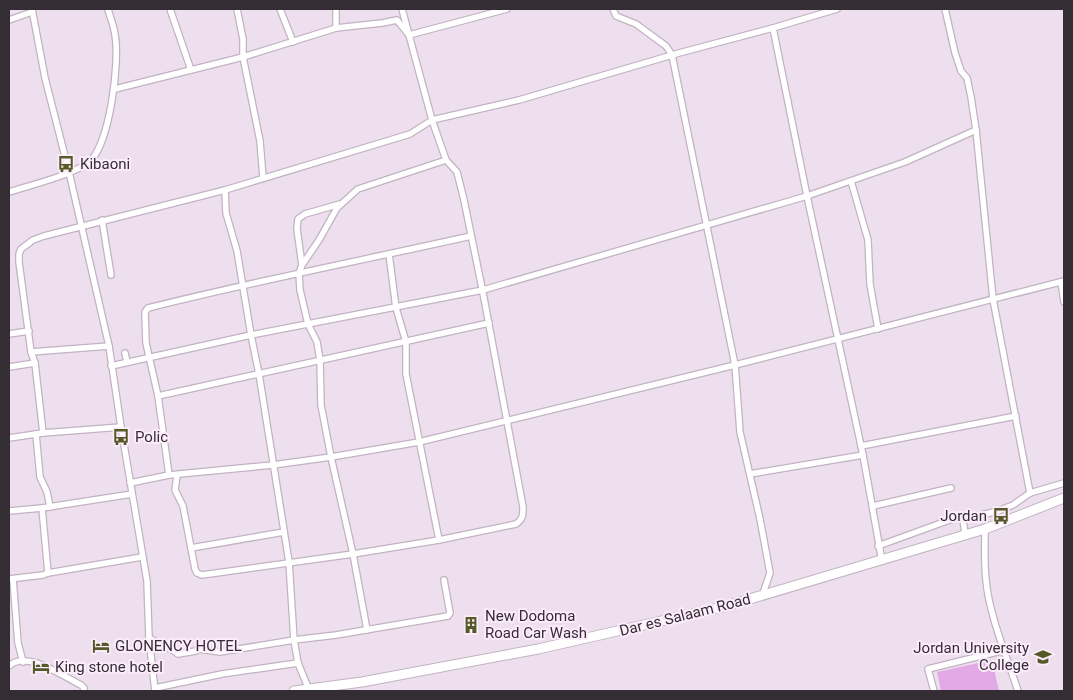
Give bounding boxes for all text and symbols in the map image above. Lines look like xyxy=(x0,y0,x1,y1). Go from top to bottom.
bus stop icon: Kibaoni xyxy=(56,154,76,174)
place label: Kibaoni xyxy=(80,155,130,173)
bus stop icon: Polic xyxy=(111,427,131,447)
place label: Polic xyxy=(135,428,168,446)
bus stop icon: Jordan xyxy=(991,506,1011,526)
place label: Jordan xyxy=(940,507,987,525)
street label: Dar es Salaam Road xyxy=(618,590,752,640)
place label: New Dodoma Road Car Wash xyxy=(485,607,587,642)
building icon: New Dodoma Road Car Wash xyxy=(461,615,481,635)
hotel icon: GLONENCY HOTEL xyxy=(91,636,111,656)
place label: GLONENCY HOTEL xyxy=(115,637,242,655)
place label: Jordan University College xyxy=(913,639,1029,674)
school or university icon: Jordan University College xyxy=(1033,647,1053,667)
hotel icon: King stone hotel xyxy=(31,657,51,677)
place label: King stone hotel xyxy=(55,658,163,676)

